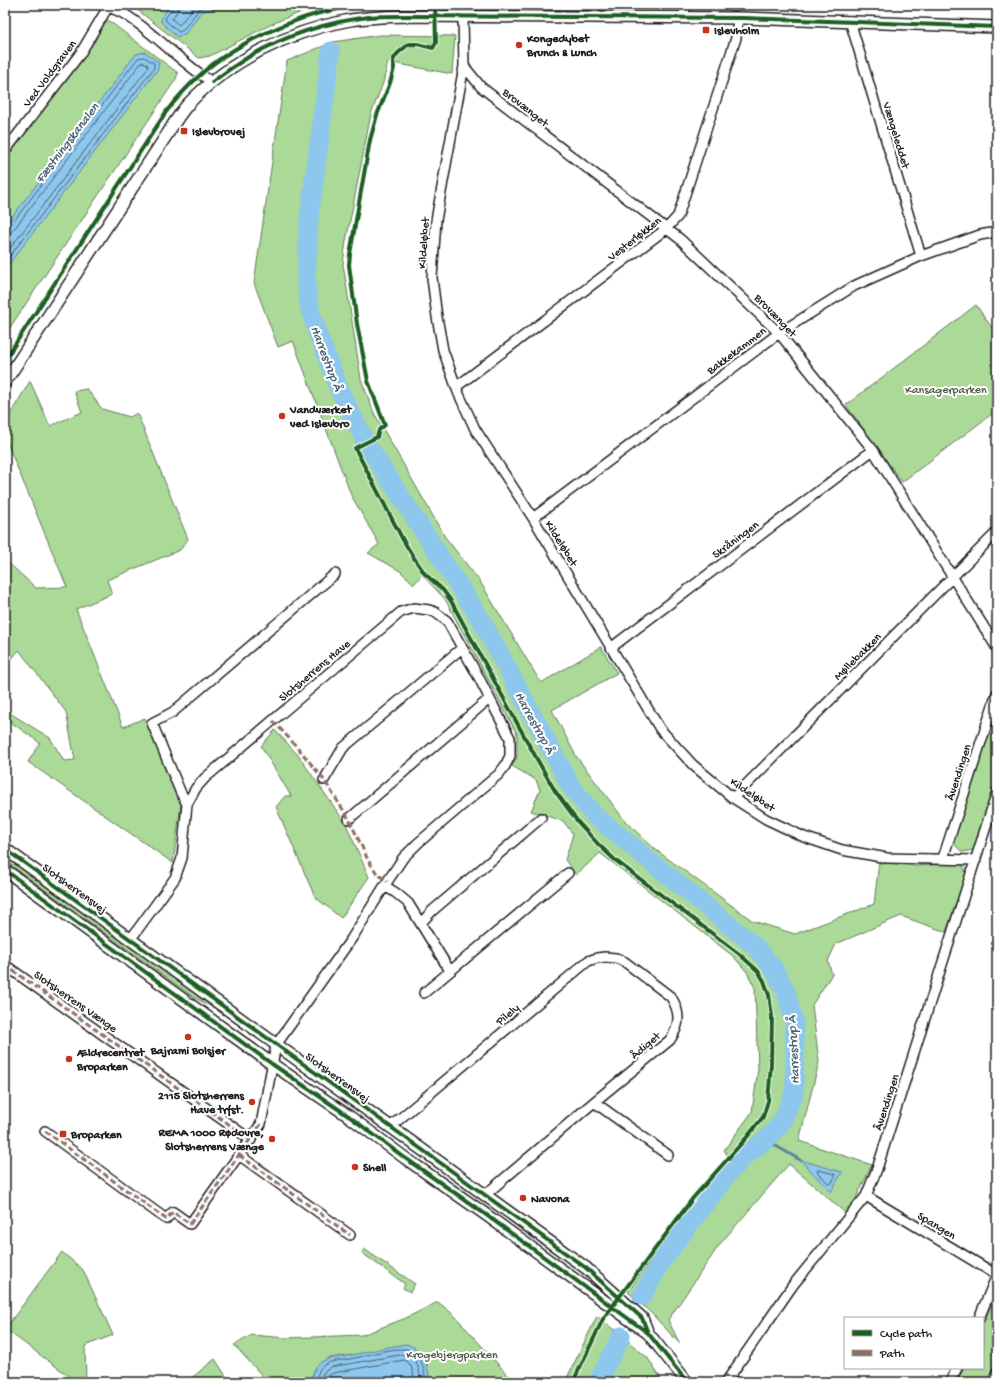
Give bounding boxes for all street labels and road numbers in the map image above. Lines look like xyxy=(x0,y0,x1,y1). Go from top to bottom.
street label: Ved Voldgraven xyxy=(20,38,81,111)
street label: Brovænget xyxy=(498,86,552,132)
street label: Vængeleddet xyxy=(878,100,912,172)
street label: Vesterløkken xyxy=(605,214,665,265)
street label: Kildeløbet xyxy=(416,216,434,269)
street label: Brovænget xyxy=(750,291,799,342)
street label: Bakkekammen xyxy=(704,325,770,379)
street label: Skråningen xyxy=(710,518,762,563)
street label: Kildeløbet xyxy=(541,519,580,570)
street label: Møllebakken xyxy=(832,630,885,684)
street label: Slotsherrens Have xyxy=(277,637,355,706)
street label: Åvendingen xyxy=(943,742,976,803)
street label: Kildeløbet xyxy=(727,775,778,816)
street label: Slotsherrensvej xyxy=(39,862,109,918)
street label: Slotsherrens Vænge xyxy=(30,969,120,1037)
street label: Pilely xyxy=(493,1002,523,1030)
street label: Ådiget xyxy=(628,1029,665,1063)
street label: Slotsherrensvej xyxy=(302,1051,372,1107)
street label: Åvendingen xyxy=(871,1072,904,1133)
street label: Spangen xyxy=(914,1210,958,1244)

